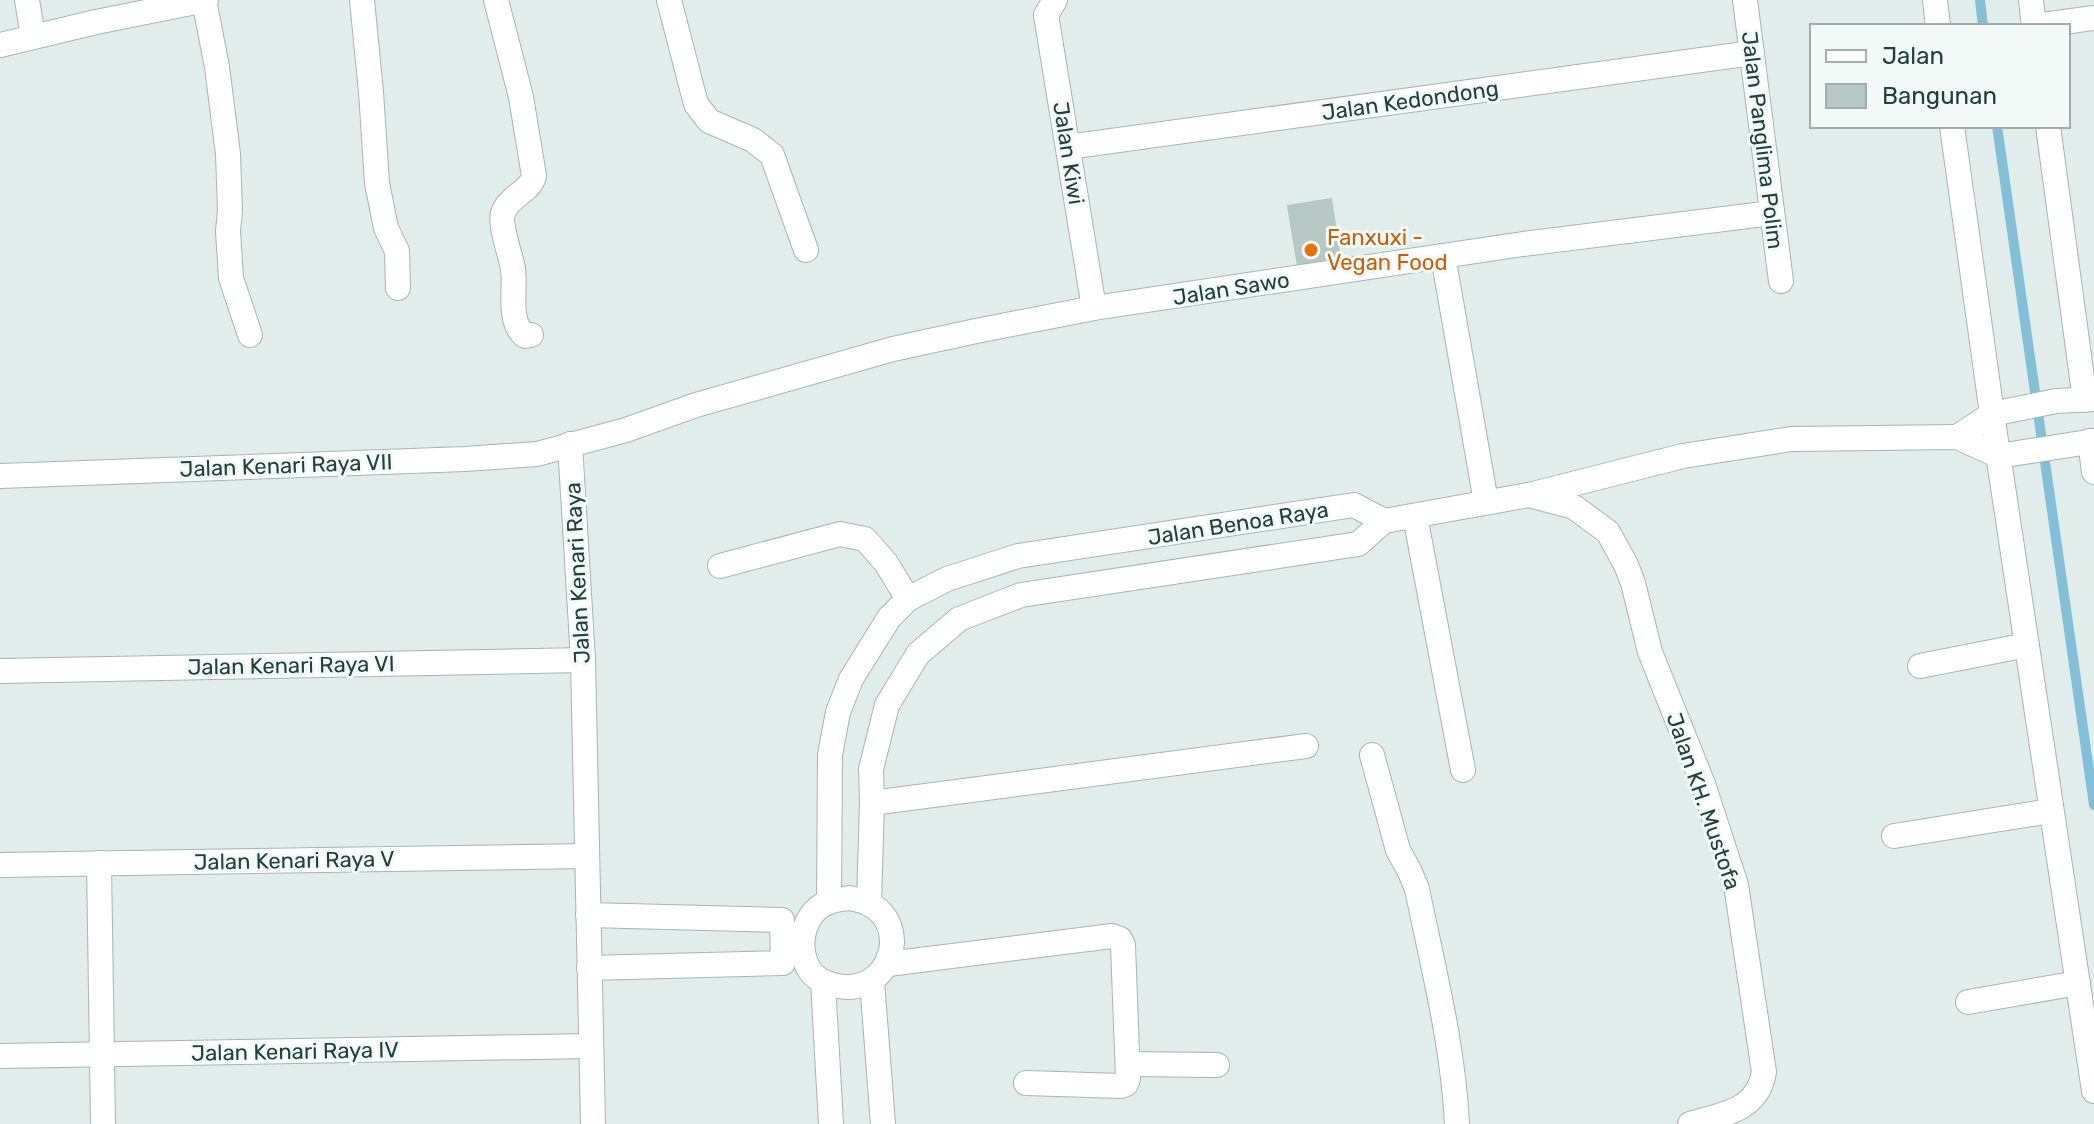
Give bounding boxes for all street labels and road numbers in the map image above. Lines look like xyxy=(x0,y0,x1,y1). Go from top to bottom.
street label: Jalan Panglima Polim xyxy=(1736,30,1789,251)
street label: Jalan Kedondong xyxy=(1320,75,1500,126)
street label: Jalan Kiwi xyxy=(1047,100,1090,206)
street label: Jalan Sawo xyxy=(1171,266,1291,311)
street label: Jalan Kenari Raya VII xyxy=(179,448,393,483)
street label: Jalan Kenari Raya xyxy=(559,481,596,664)
street label: Jalan Benoa Raya xyxy=(1146,496,1331,551)
street label: Jalan Kenari Raya VI xyxy=(187,650,395,681)
street label: Jalan KH. Mustofa xyxy=(1661,709,1746,893)
street label: Jalan Kenari Raya V xyxy=(193,845,395,876)
street label: Jalan Kenari Raya IV xyxy=(191,1036,399,1067)

